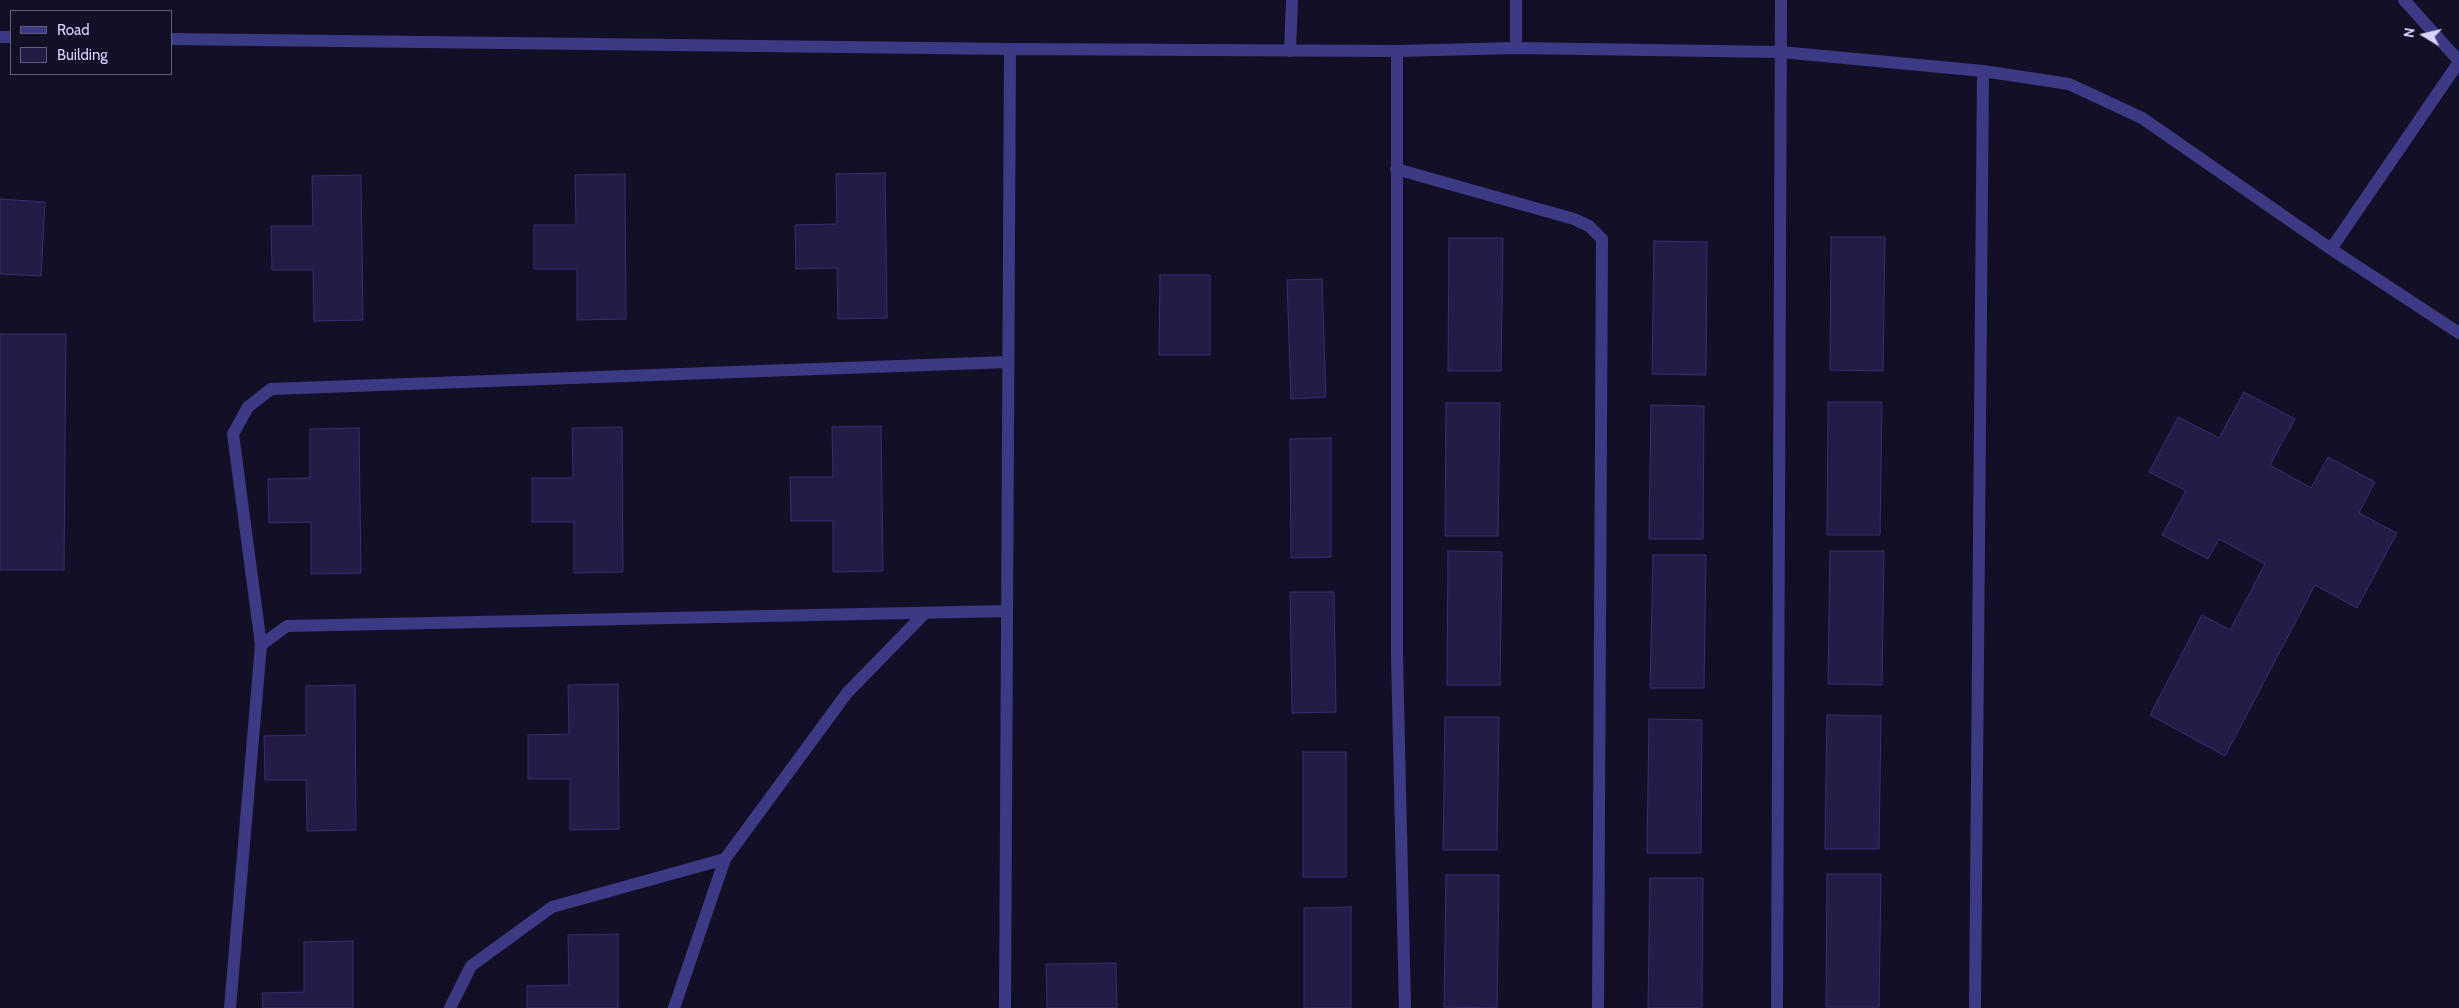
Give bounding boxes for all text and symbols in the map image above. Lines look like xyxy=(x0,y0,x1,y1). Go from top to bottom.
legend xyxy=(10,10,172,75)
north arrow xyxy=(2399,10,2449,60)
text: Road xyxy=(57,21,90,39)
text: N xyxy=(2400,26,2419,39)
text: Building xyxy=(57,46,108,64)

